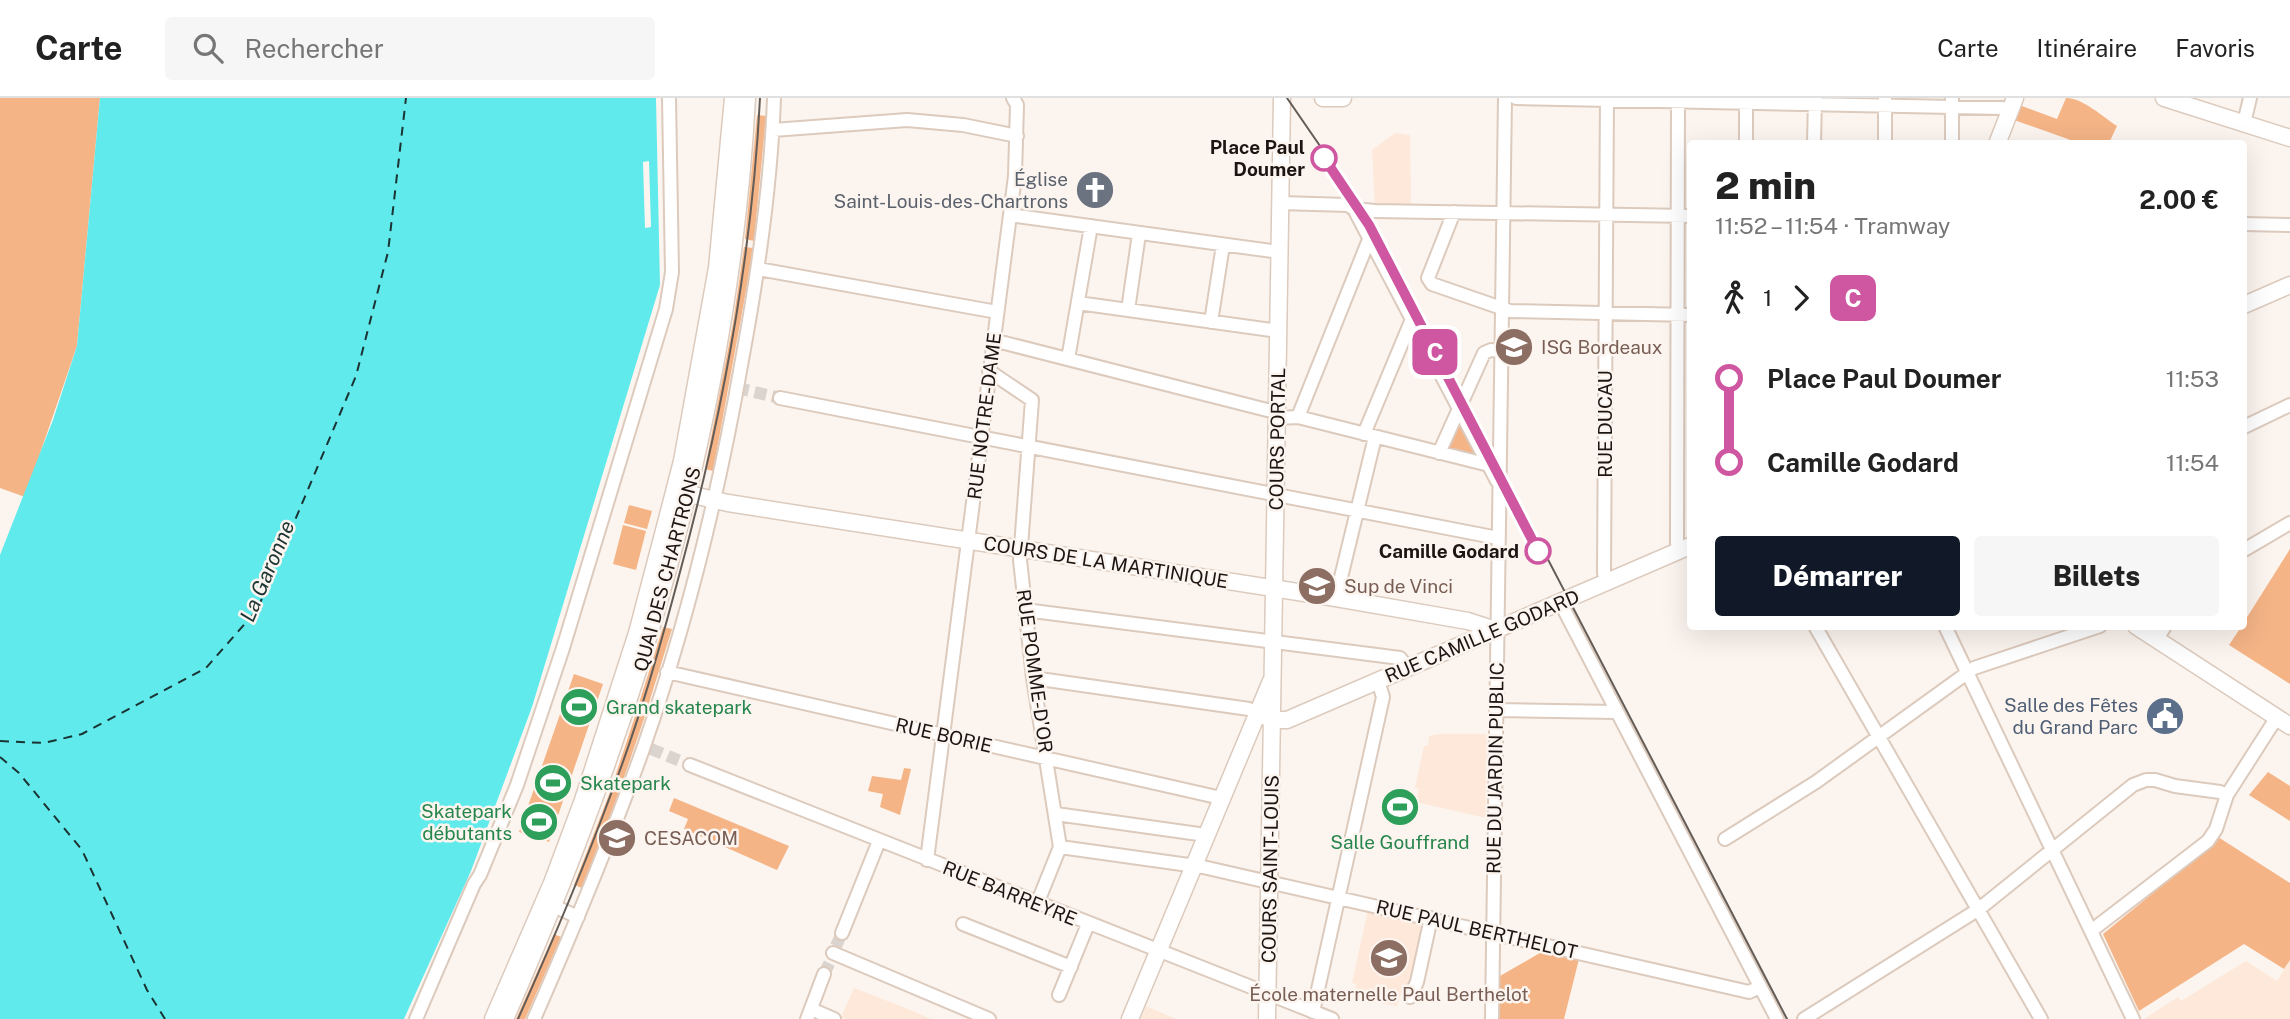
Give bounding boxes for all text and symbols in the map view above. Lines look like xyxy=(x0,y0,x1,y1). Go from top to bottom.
search box xyxy=(165,17,655,80)
text: Carte xyxy=(35,29,123,67)
icon: search xyxy=(189,29,227,67)
text: Rechercher xyxy=(245,33,384,64)
text: Carte xyxy=(1937,34,1999,62)
text: Itinéraire xyxy=(2037,34,2137,62)
text: Favoris xyxy=(2175,34,2255,62)
place label: Place Paul Doumer xyxy=(1210,136,1305,180)
marker: Place Paul Doumer xyxy=(1311,145,1337,171)
text: 2 min xyxy=(1715,163,1816,208)
place label: Église Saint-Louis-des-Chartrons xyxy=(833,168,1068,212)
church icon: Église Saint-Louis-des-Chartrons xyxy=(1074,169,1116,211)
text: 2.00 € xyxy=(2139,184,2219,215)
text: 11:52 – 11:54 · Tramway xyxy=(1715,212,1950,239)
icon: walk xyxy=(1715,279,1753,317)
icon: forward xyxy=(1782,279,1820,317)
text: 1 xyxy=(1763,284,1772,311)
text: C xyxy=(1844,284,1862,312)
school or university icon: ISG Bordeaux xyxy=(1493,326,1535,368)
line badge: C xyxy=(1412,329,1458,375)
street label: RUE NOTRE-DAME xyxy=(963,331,1005,501)
place label: ISG Bordeaux xyxy=(1541,336,1663,358)
text: C xyxy=(1426,338,1444,366)
text: Place Paul Doumer xyxy=(1767,363,2002,394)
text: 11:53 xyxy=(2166,365,2219,392)
street label: COURS PORTAL xyxy=(1265,367,1289,511)
street label: RUE DUCAU xyxy=(1594,370,1616,478)
text: Camille Godard xyxy=(1767,447,1959,478)
text: 11:54 xyxy=(2166,449,2219,476)
street label: QUAI DES CHARTRONS xyxy=(629,464,705,674)
water label: La Garonne xyxy=(234,517,300,625)
street label: COURS DE LA MARTINIQUE xyxy=(982,532,1230,592)
button: Démarrer xyxy=(1715,536,1960,616)
button: Billets xyxy=(1974,536,2219,616)
marker: Camille Godard xyxy=(1525,538,1551,564)
place label: Camille Godard xyxy=(1379,540,1519,562)
school or university icon: Sup de Vinci xyxy=(1296,565,1338,607)
place label: Sup de Vinci xyxy=(1344,575,1453,597)
street label: RUE CAMILLE GODARD xyxy=(1381,585,1583,687)
street label: RUE POMME-D'OR xyxy=(1013,588,1057,754)
street label: RUE DU JARDIN PUBLIC xyxy=(1482,662,1508,874)
sports icon: Grand skatepark xyxy=(558,686,600,728)
place label: Salle des Fêtes du Grand Parc xyxy=(2004,694,2138,738)
public building icon: Salle des Fêtes du Grand Parc xyxy=(2144,695,2186,737)
place label: Grand skatepark xyxy=(606,696,753,718)
street label: RUE BORIE xyxy=(893,713,995,757)
sports icon: Skatepark xyxy=(532,762,574,804)
place label: Skatepark xyxy=(580,772,671,794)
street label: COURS SAINT-LOUIS xyxy=(1257,775,1283,963)
sports icon: Salle Gouffrand xyxy=(1379,786,1421,828)
place label: Skatepark débutants xyxy=(421,800,512,844)
sports icon: Skatepark débutants xyxy=(518,801,560,843)
school or university icon: CESACOM xyxy=(596,817,638,859)
place label: CESACOM xyxy=(644,827,738,849)
place label: Salle Gouffrand xyxy=(1330,831,1470,853)
street label: RUE BARREYRE xyxy=(940,856,1080,930)
street label: RUE PAUL BERTHELOT xyxy=(1374,895,1580,963)
school or university icon: École maternelle Paul Berthelot xyxy=(1368,937,1410,979)
place label: École maternelle Paul Berthelot xyxy=(1249,983,1529,1005)

